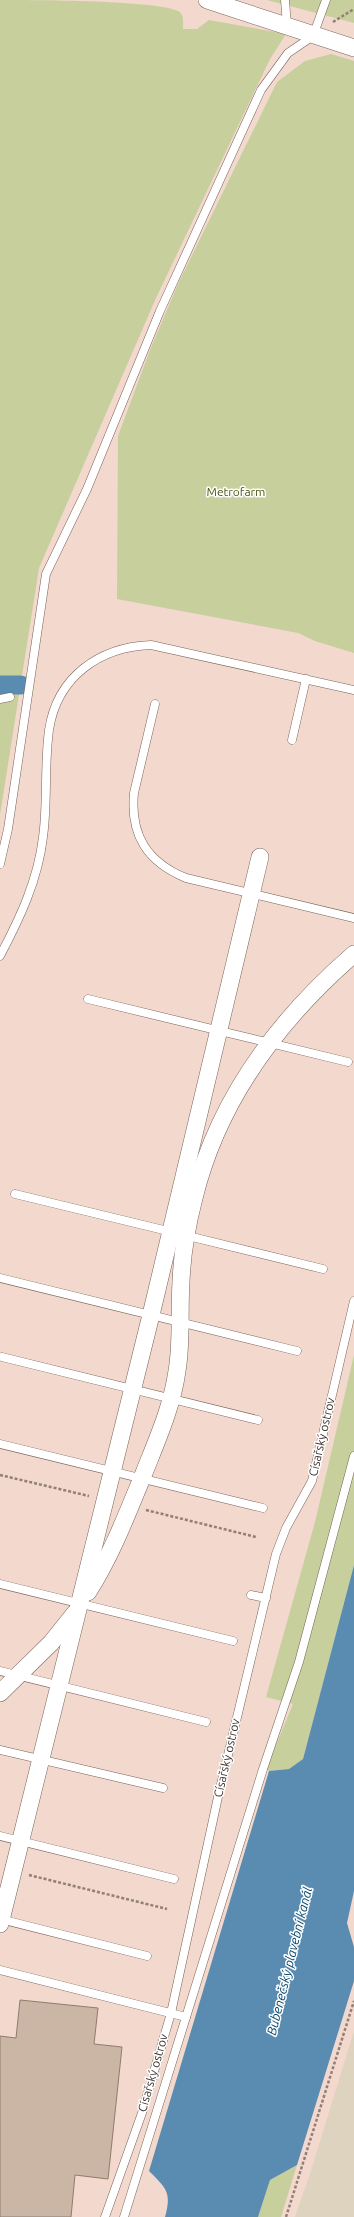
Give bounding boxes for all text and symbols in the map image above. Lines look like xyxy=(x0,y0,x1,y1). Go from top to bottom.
park label: Metrofarm xyxy=(207,485,265,498)
street label: Císařský ostrov xyxy=(306,1396,337,1477)
street label: Císařský ostrov xyxy=(211,1717,242,1798)
water label: Bubenečský plavební kanál xyxy=(264,1885,314,2037)
street label: Císařský ostrov xyxy=(135,2032,170,2113)

